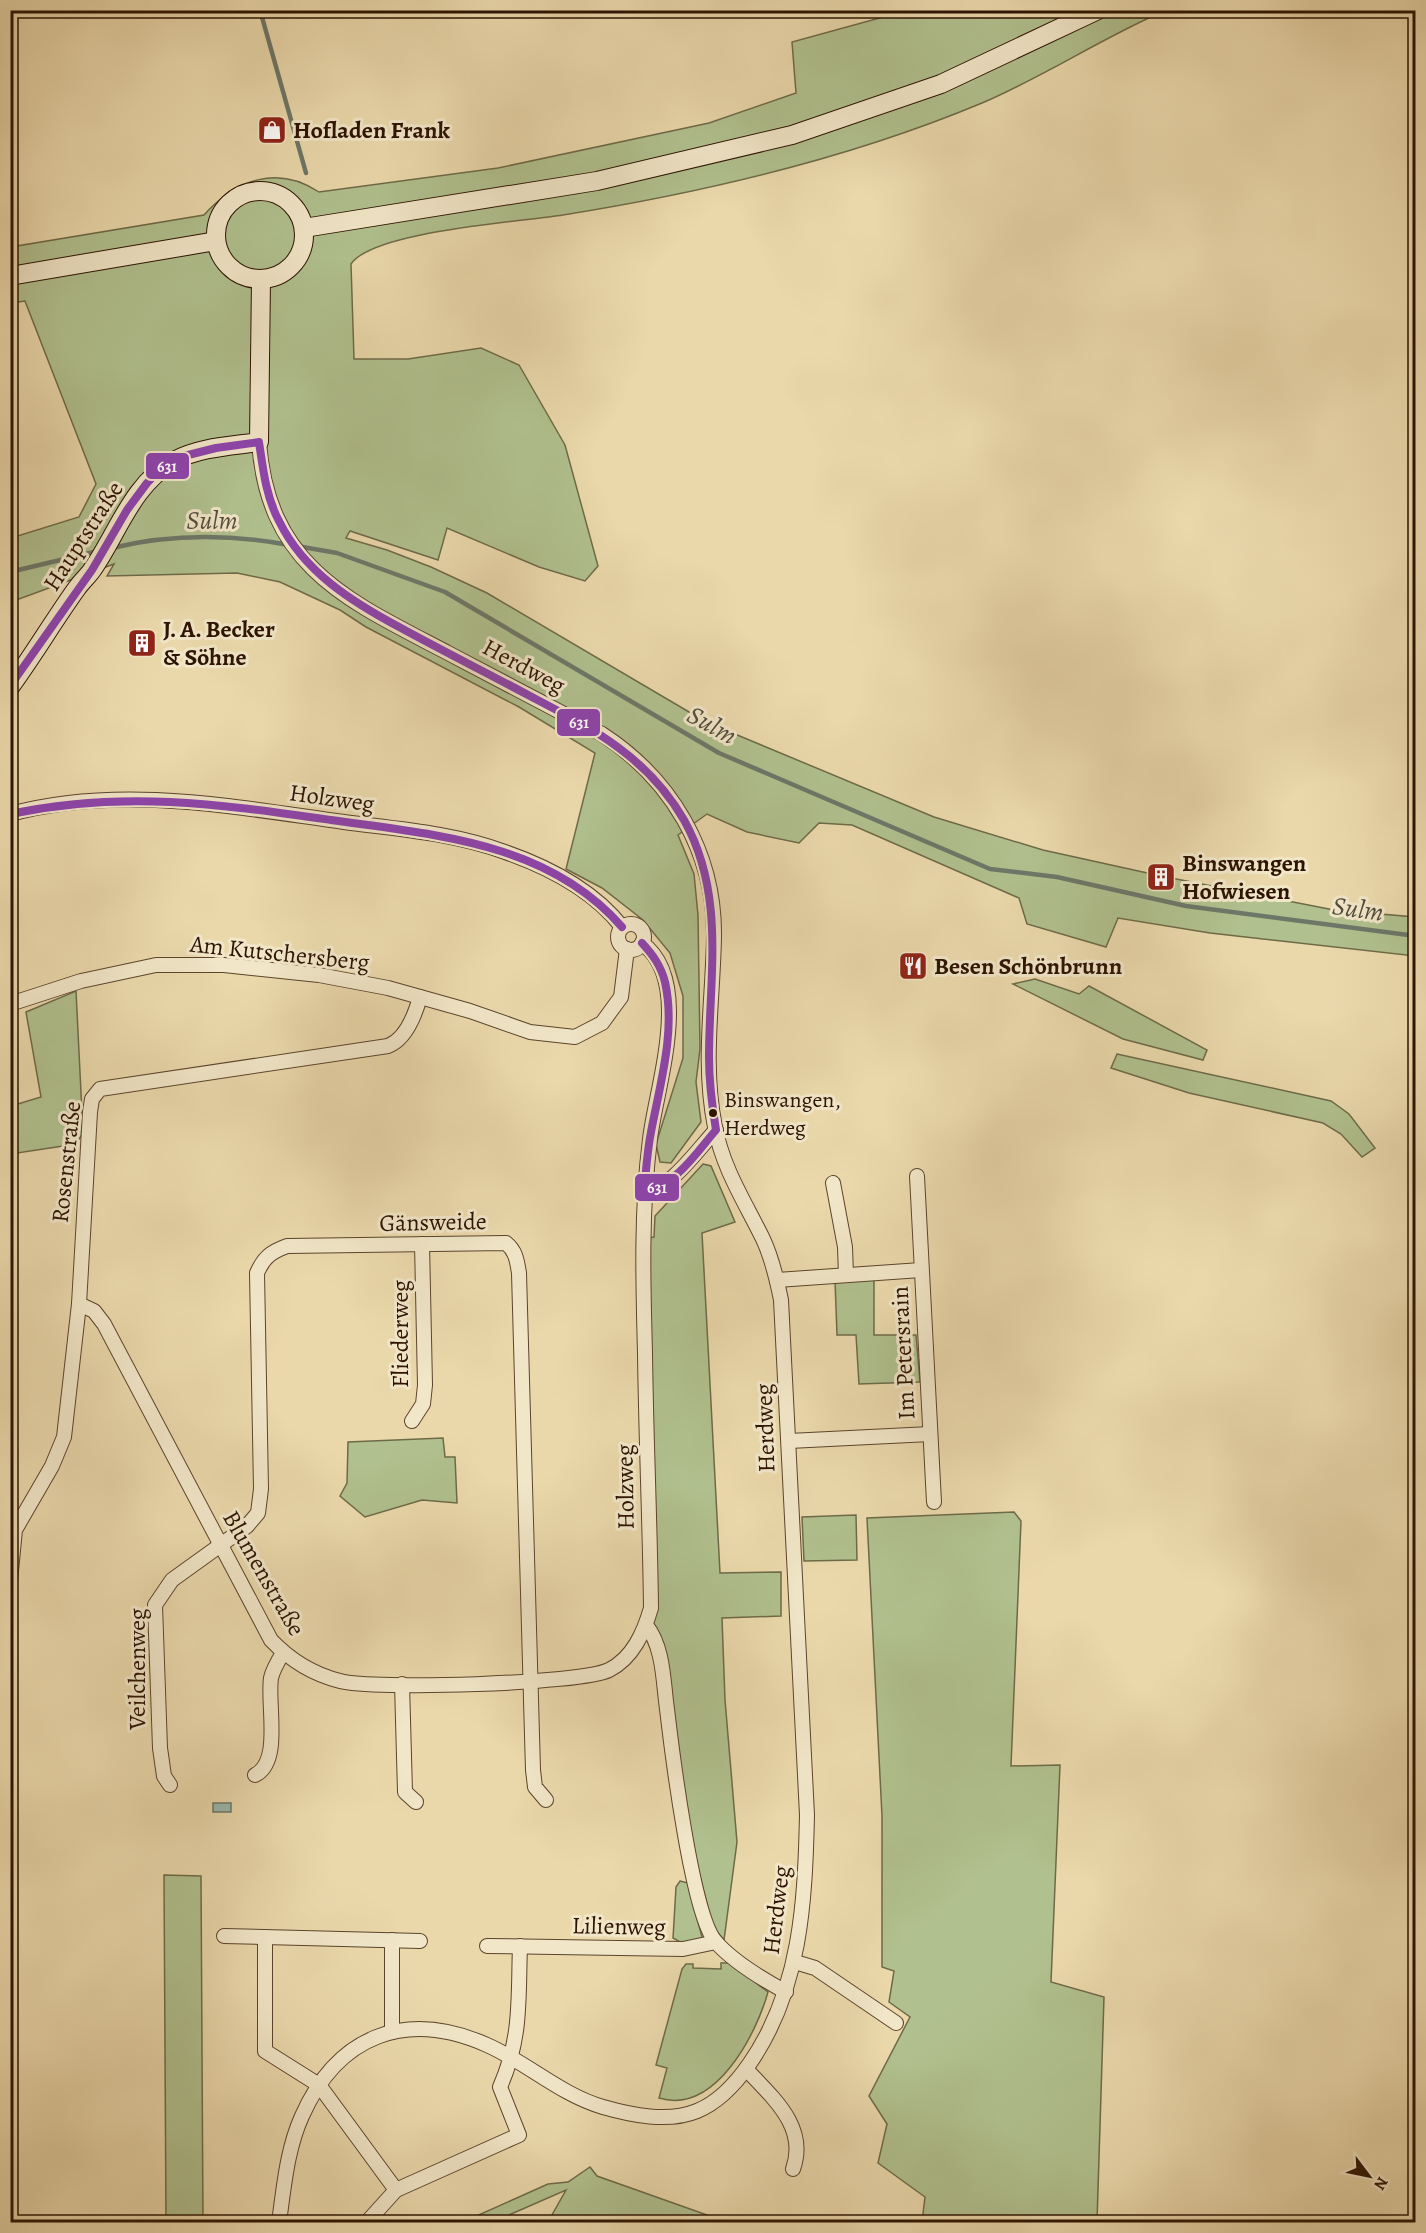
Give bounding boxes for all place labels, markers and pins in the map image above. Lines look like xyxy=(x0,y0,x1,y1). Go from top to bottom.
shop icon: Hofladen Frank xyxy=(256,114,288,146)
place label: Hofladen Frank xyxy=(293,114,451,146)
place label: J. A. Becker & Söhne xyxy=(163,613,275,673)
building icon: J. A. Becker & Söhne xyxy=(126,627,158,659)
place label: Binswangen Hofwiesen xyxy=(1182,847,1307,907)
building icon: Binswangen Hofwiesen xyxy=(1145,861,1177,893)
restaurant icon: Besen Schönbrunn xyxy=(897,950,929,982)
place label: Besen Schönbrunn xyxy=(934,950,1123,982)
place label: Binswangen, Herdweg xyxy=(724,1085,841,1143)
marker: Binswangen, Herdweg xyxy=(707,1107,719,1119)

